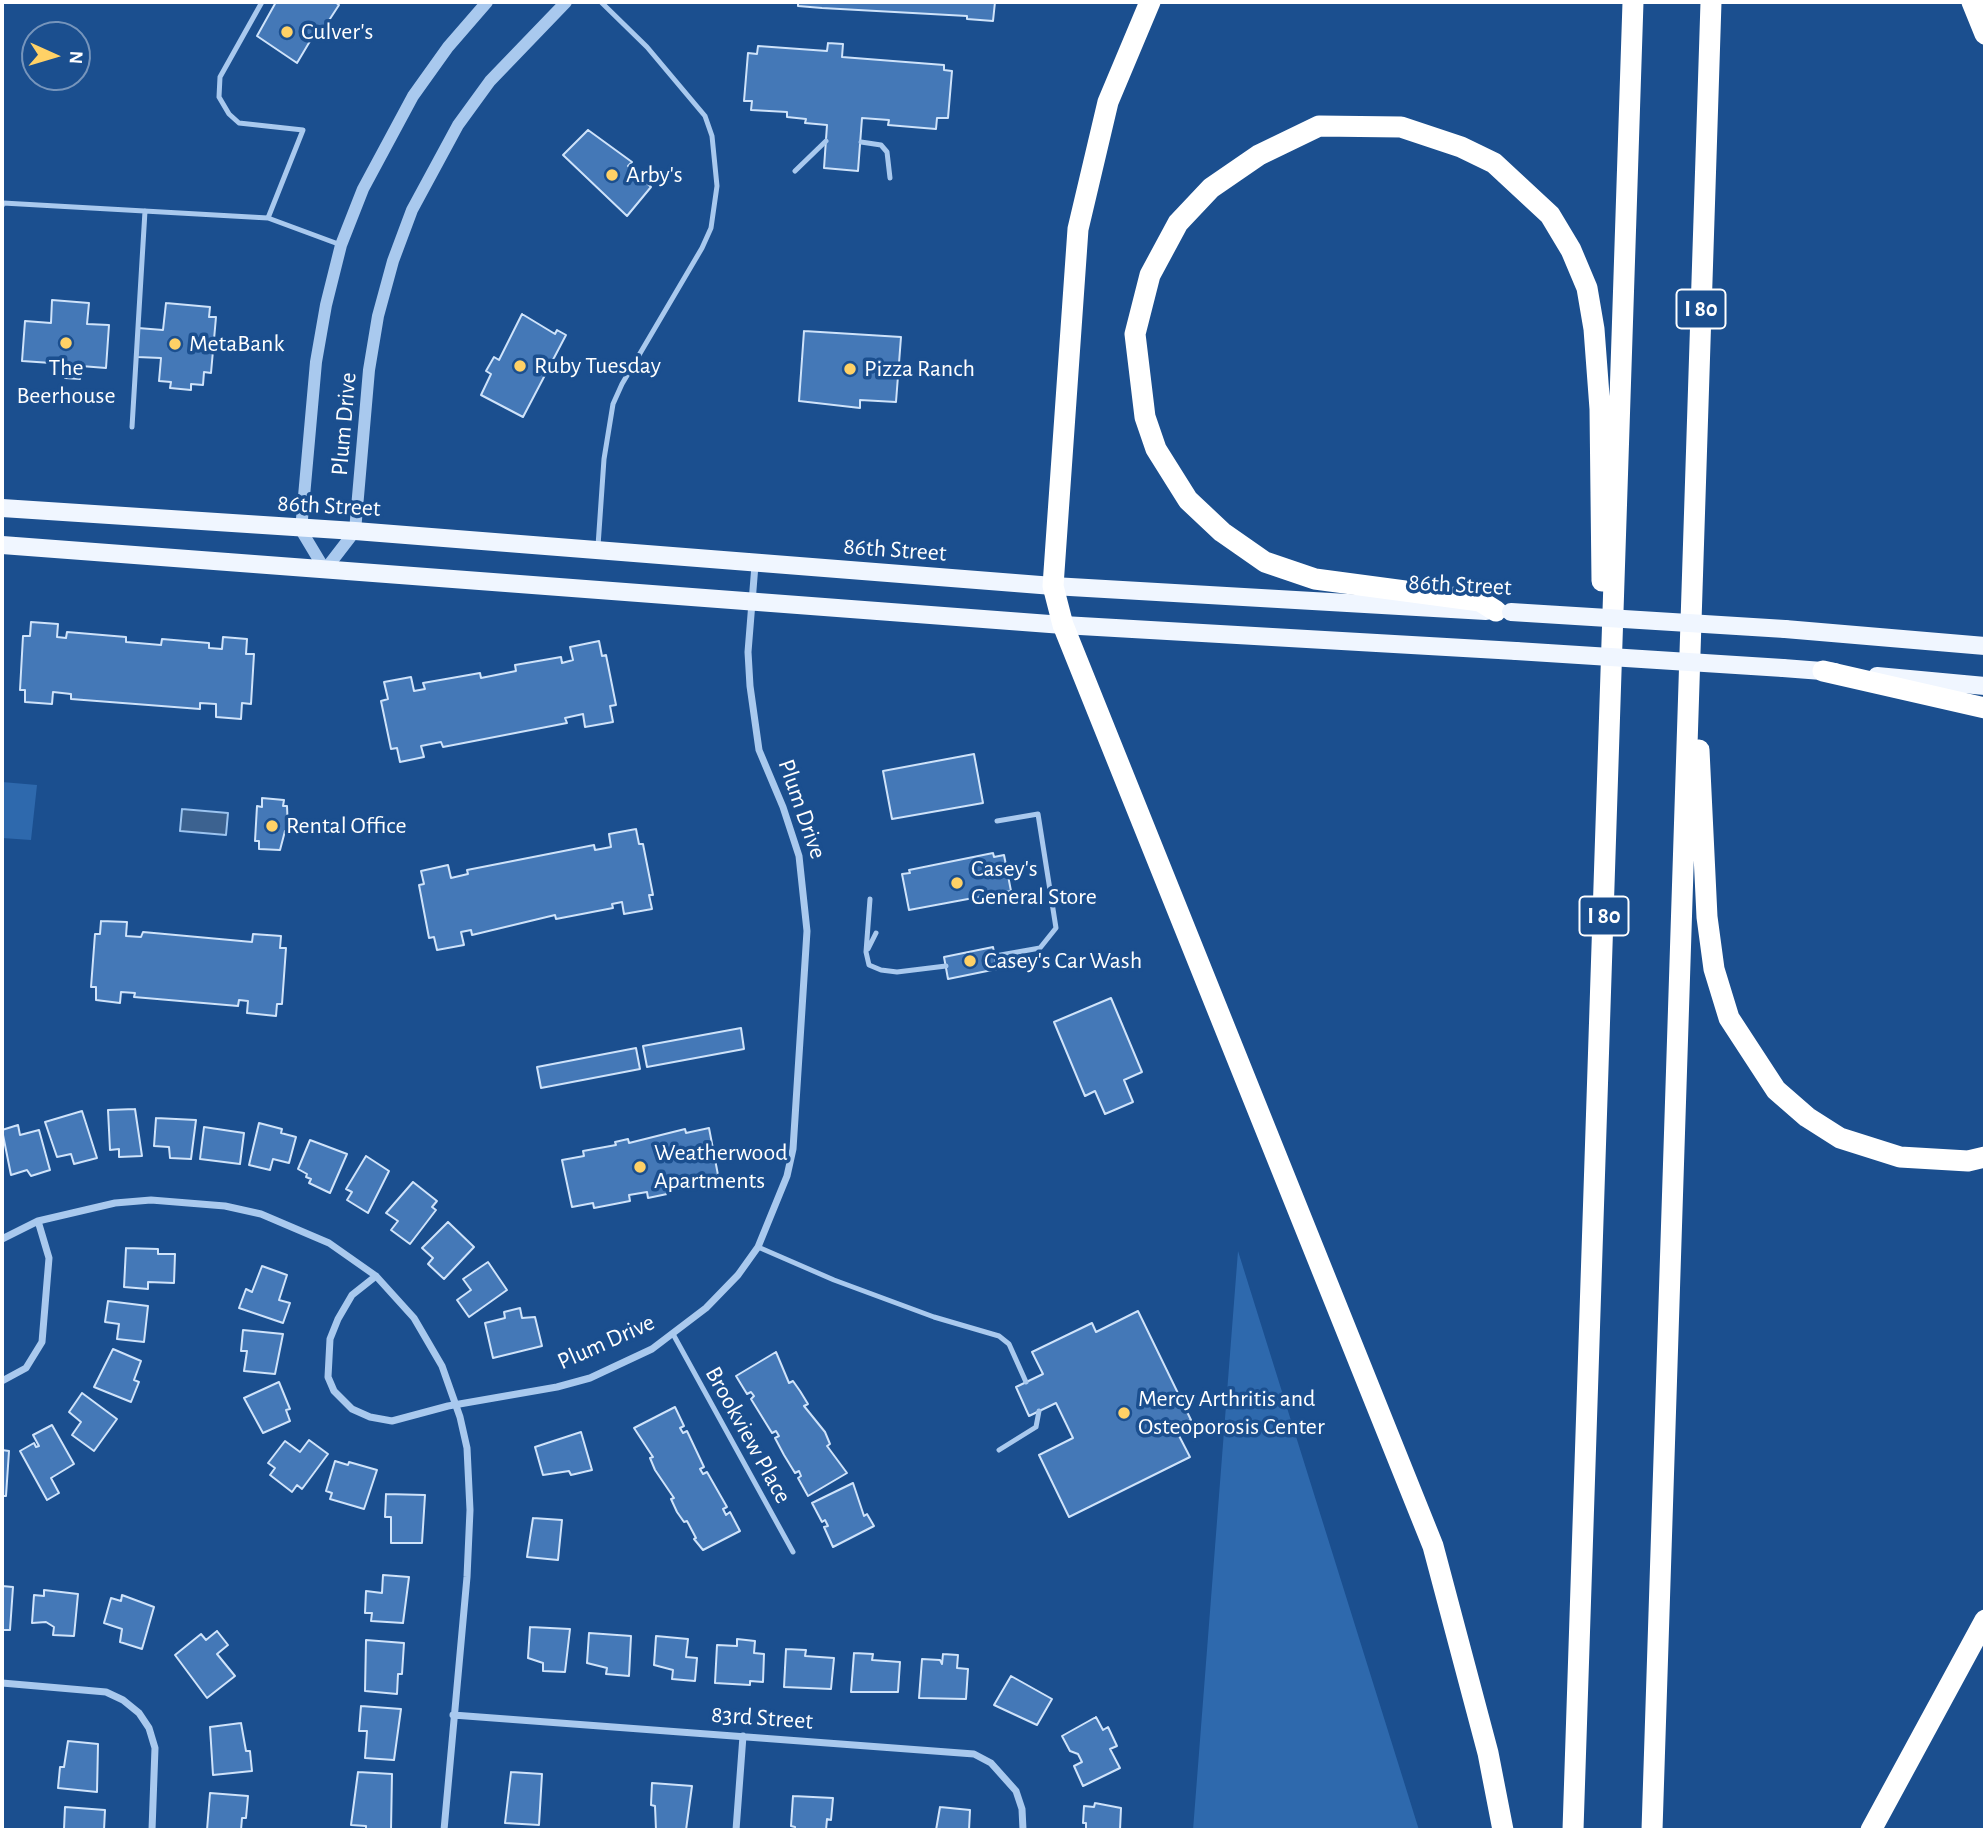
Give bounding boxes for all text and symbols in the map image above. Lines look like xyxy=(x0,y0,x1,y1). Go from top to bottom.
place label: Culver's xyxy=(301,18,373,46)
north arrow xyxy=(21,21,91,91)
marker: Culver's xyxy=(279,24,295,40)
text: N xyxy=(66,50,85,65)
place label: Arby's xyxy=(626,161,683,189)
marker: Arby's xyxy=(604,167,620,183)
road number: I 80 xyxy=(1676,290,1726,328)
place label: MetaBank xyxy=(189,330,284,358)
marker: The Beerhouse xyxy=(58,335,74,351)
marker: MetaBank xyxy=(167,336,183,352)
place label: Ruby Tuesday xyxy=(534,352,661,380)
place label: The Beerhouse xyxy=(17,354,115,410)
place label: Pizza Ranch xyxy=(864,355,975,383)
marker: Ruby Tuesday xyxy=(512,358,528,374)
marker: Pizza Ranch xyxy=(842,361,858,377)
street label: Plum Drive xyxy=(325,371,363,477)
street label: 86th Street xyxy=(277,489,381,523)
street label: 86th Street xyxy=(842,532,948,568)
street label: 86th Street xyxy=(1408,568,1512,602)
street label: Plum Drive xyxy=(772,755,832,863)
place label: Rental Office xyxy=(286,812,407,840)
marker: Rental Office xyxy=(264,818,280,834)
place label: Casey's General Store xyxy=(971,855,1097,911)
marker: Casey's General Store xyxy=(949,875,965,891)
road number: I 80 xyxy=(1580,897,1628,936)
place label: Casey's Car Wash xyxy=(984,947,1142,975)
marker: Casey's Car Wash xyxy=(962,953,978,969)
place label: Weatherwood Apartments xyxy=(654,1139,788,1195)
marker: Weatherwood Apartments xyxy=(632,1159,648,1175)
street label: Plum Drive xyxy=(553,1308,659,1376)
street label: Brookview Place xyxy=(699,1362,797,1508)
place label: Mercy Arthritis and Osteoporosis Center xyxy=(1138,1385,1325,1441)
marker: Mercy Arthritis and Osteoporosis Center xyxy=(1116,1405,1132,1421)
street label: 83rd Street xyxy=(710,1700,814,1736)

